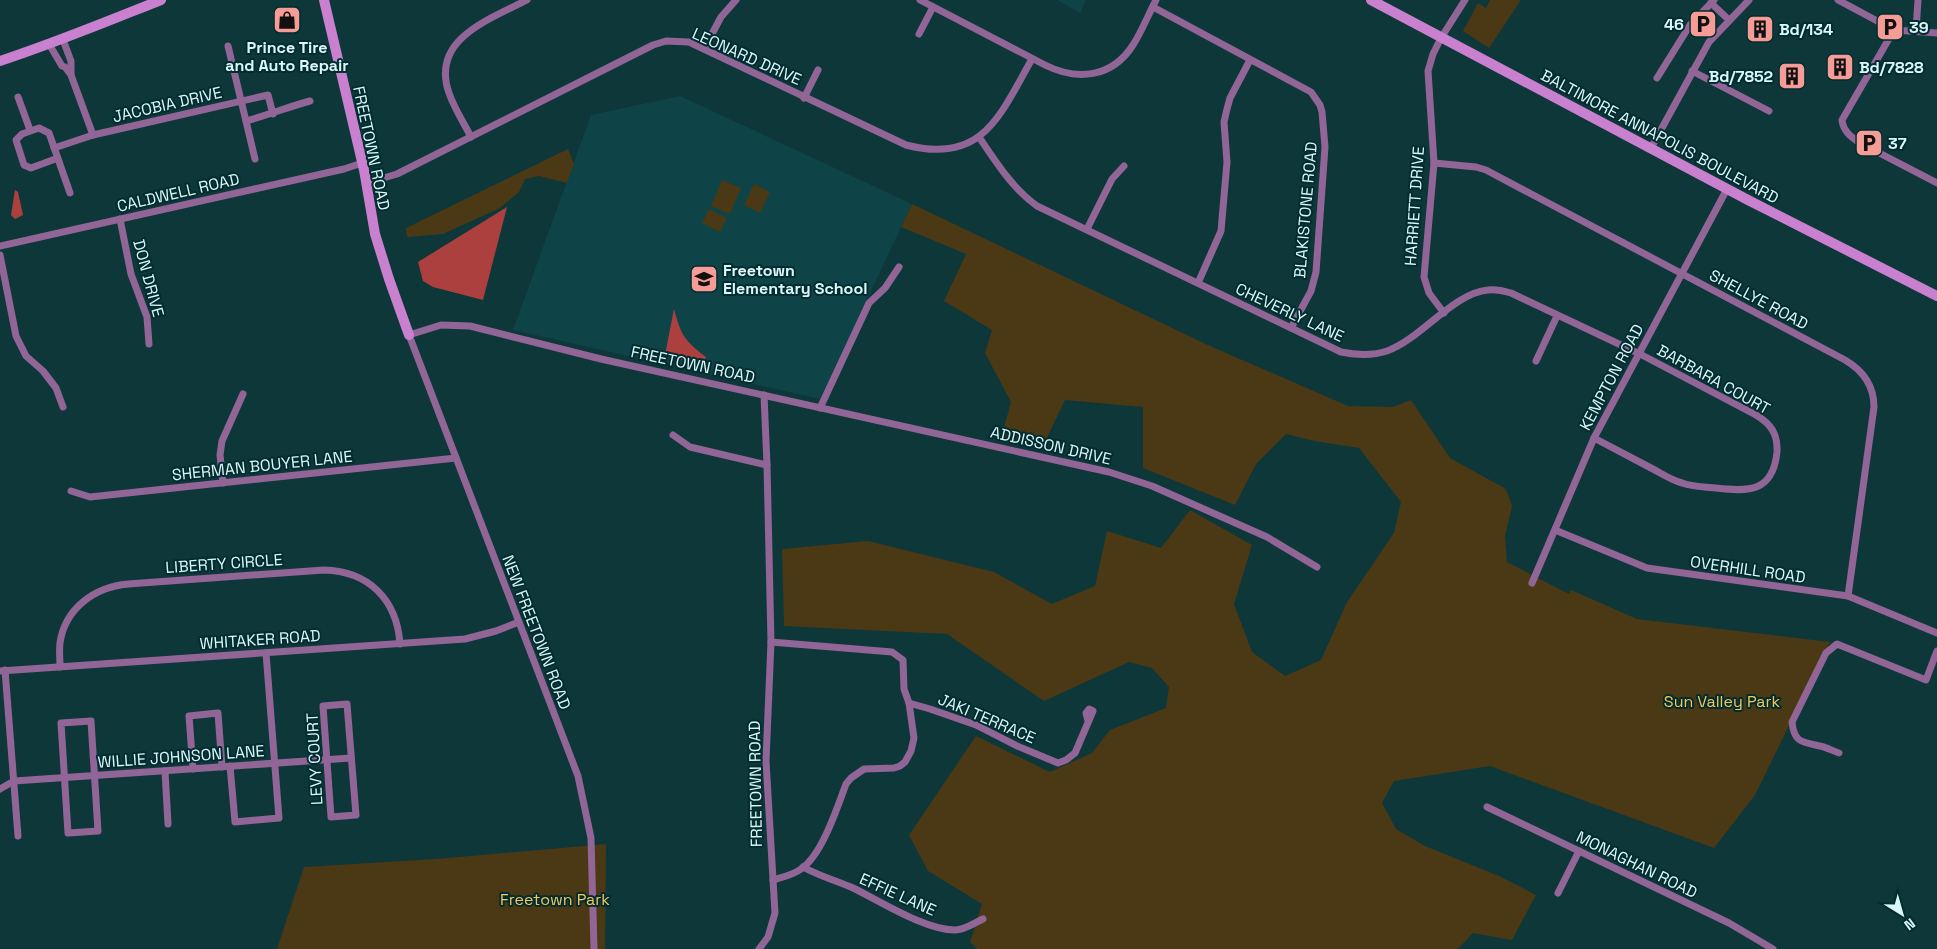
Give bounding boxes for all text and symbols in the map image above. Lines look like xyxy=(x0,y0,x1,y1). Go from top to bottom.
shop icon: Prince Tire and Auto Repair xyxy=(272,5,302,35)
parking icon: 46 xyxy=(1688,9,1718,39)
parking icon: 39 xyxy=(1875,12,1905,42)
place label: 46 xyxy=(1664,14,1684,35)
building icon: Bd/134 xyxy=(1745,14,1775,44)
place label: 39 xyxy=(1909,17,1929,38)
place label: Bd/134 xyxy=(1779,19,1833,40)
street label: LEONARD DRIVE xyxy=(689,23,805,90)
place label: Prince Tire and Auto Repair xyxy=(225,37,349,76)
building icon: Bd/7828 xyxy=(1825,52,1855,82)
place label: Bd/7828 xyxy=(1859,57,1924,78)
building icon: Bd/7852 xyxy=(1777,61,1807,91)
street label: BALTIMORE ANNAPOLIS BOULEVARD xyxy=(1537,65,1782,208)
place label: Bd/7852 xyxy=(1709,66,1773,87)
street label: JACOBIA DRIVE xyxy=(110,82,224,127)
street label: FREETOWN ROAD xyxy=(348,84,395,212)
parking icon: 37 xyxy=(1854,128,1884,158)
place label: 37 xyxy=(1888,133,1907,154)
street label: BLAKISTONE ROAD xyxy=(1289,141,1322,279)
street label: HARRIETT DRIVE xyxy=(1400,146,1429,266)
street label: CALDWELL ROAD xyxy=(115,168,241,217)
street label: DON DRIVE xyxy=(128,237,169,319)
place label: Freetown Elementary School xyxy=(723,260,867,299)
school or university icon: Freetown Elementary School xyxy=(689,264,719,294)
street label: SHELLYE ROAD xyxy=(1706,265,1812,334)
street label: CHEVERLY LANE xyxy=(1232,278,1348,347)
street label: KEMPTON ROAD xyxy=(1574,320,1648,434)
street label: BARBARA COURT xyxy=(1653,340,1774,419)
street label: FREETOWN ROAD xyxy=(629,341,757,388)
street label: ADDISSON DRIVE xyxy=(988,421,1113,470)
street label: SHERMAN BOUYER LANE xyxy=(171,446,353,485)
street label: LIBERTY CIRCLE xyxy=(165,549,283,578)
street label: OVERHILL ROAD xyxy=(1689,551,1807,588)
street label: NEW FREETOWN ROAD xyxy=(497,552,576,712)
street label: WHITAKER ROAD xyxy=(199,625,321,654)
street label: JAKI TERRACE xyxy=(935,688,1039,748)
park label: Sun Valley Park xyxy=(1664,691,1781,712)
street label: LEVY COURT xyxy=(302,712,327,806)
street label: FREETOWN ROAD xyxy=(744,721,767,847)
street label: WILLIE JOHNSON LANE xyxy=(97,740,265,773)
street label: MONAGHAN ROAD xyxy=(1573,826,1701,903)
street label: EFFIE LANE xyxy=(856,868,939,921)
park label: Freetown Park xyxy=(500,889,610,910)
north arrow xyxy=(1877,889,1927,939)
text: N xyxy=(1901,914,1919,934)

